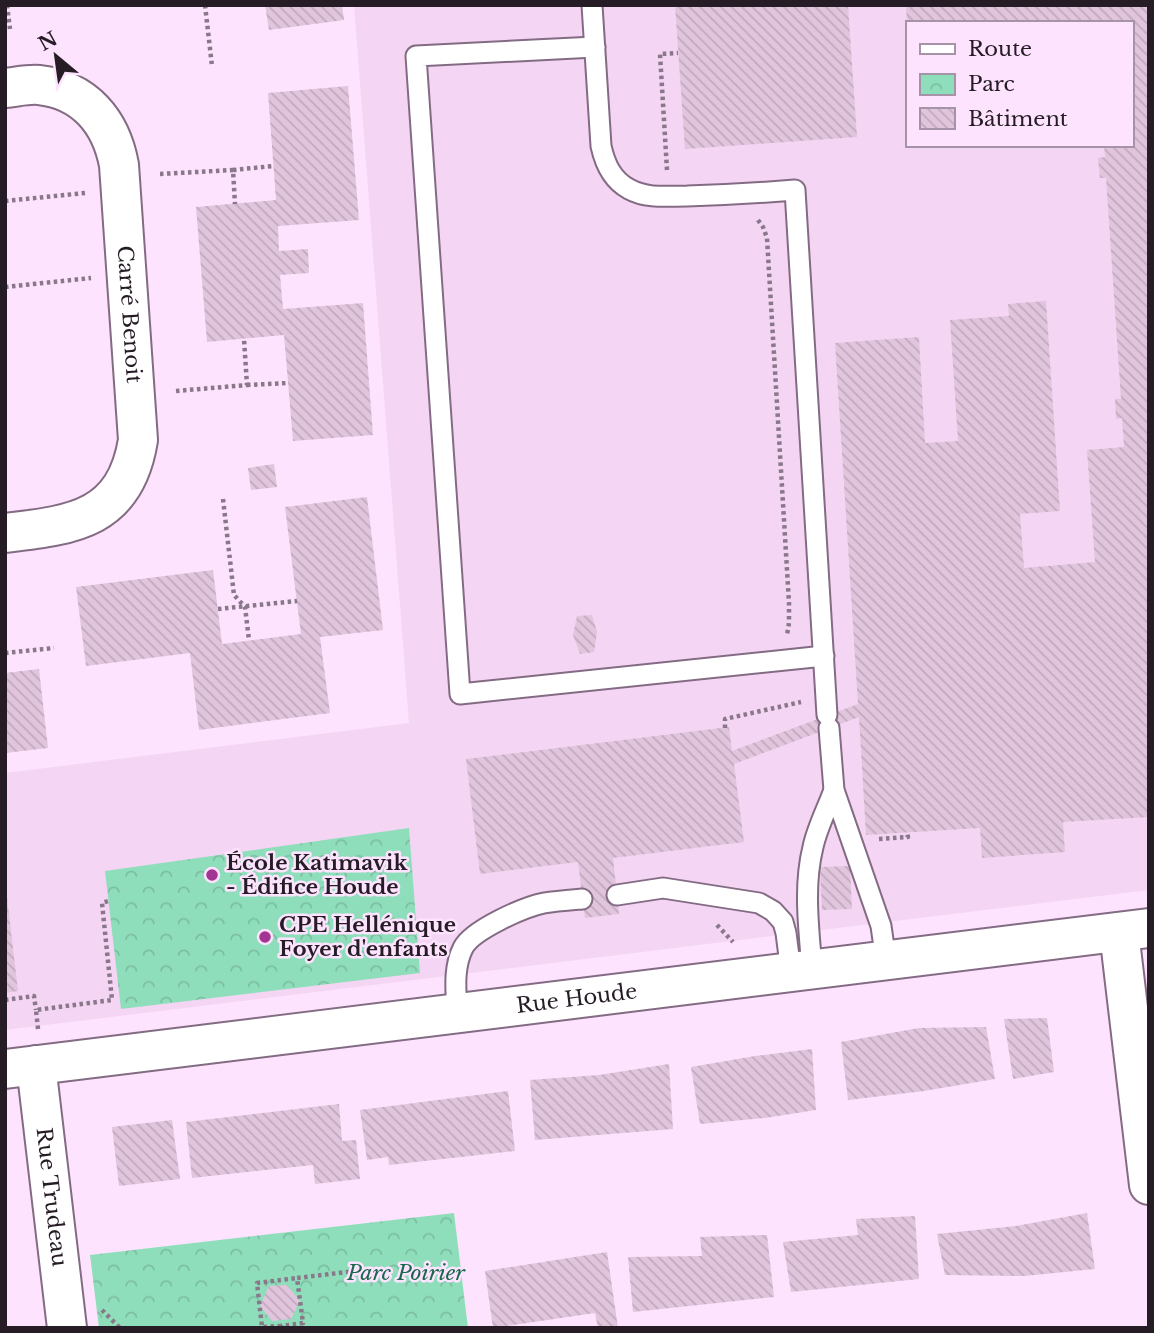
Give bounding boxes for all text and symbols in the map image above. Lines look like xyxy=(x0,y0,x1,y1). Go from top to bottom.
north arrow xyxy=(21,21,91,91)
legend xyxy=(906,21,1133,147)
text: N xyxy=(35,27,62,56)
text: Route xyxy=(968,36,1032,62)
text: Parc xyxy=(968,71,1015,97)
text: Bâtiment xyxy=(968,106,1068,132)
street label: Carré Benoit xyxy=(112,245,147,384)
place label: École Katimavik - Édifice Houde xyxy=(226,850,408,900)
marker: École Katimavik - Édifice Houde xyxy=(204,867,220,883)
place label: CPE Hellénique Foyer d'enfants xyxy=(279,912,456,962)
marker: CPE Hellénique Foyer d'enfants xyxy=(257,929,273,945)
street label: Rue Houde xyxy=(515,978,639,1019)
street label: Rue Trudeau xyxy=(30,1126,73,1268)
park label: Parc Poirier xyxy=(346,1260,466,1286)

